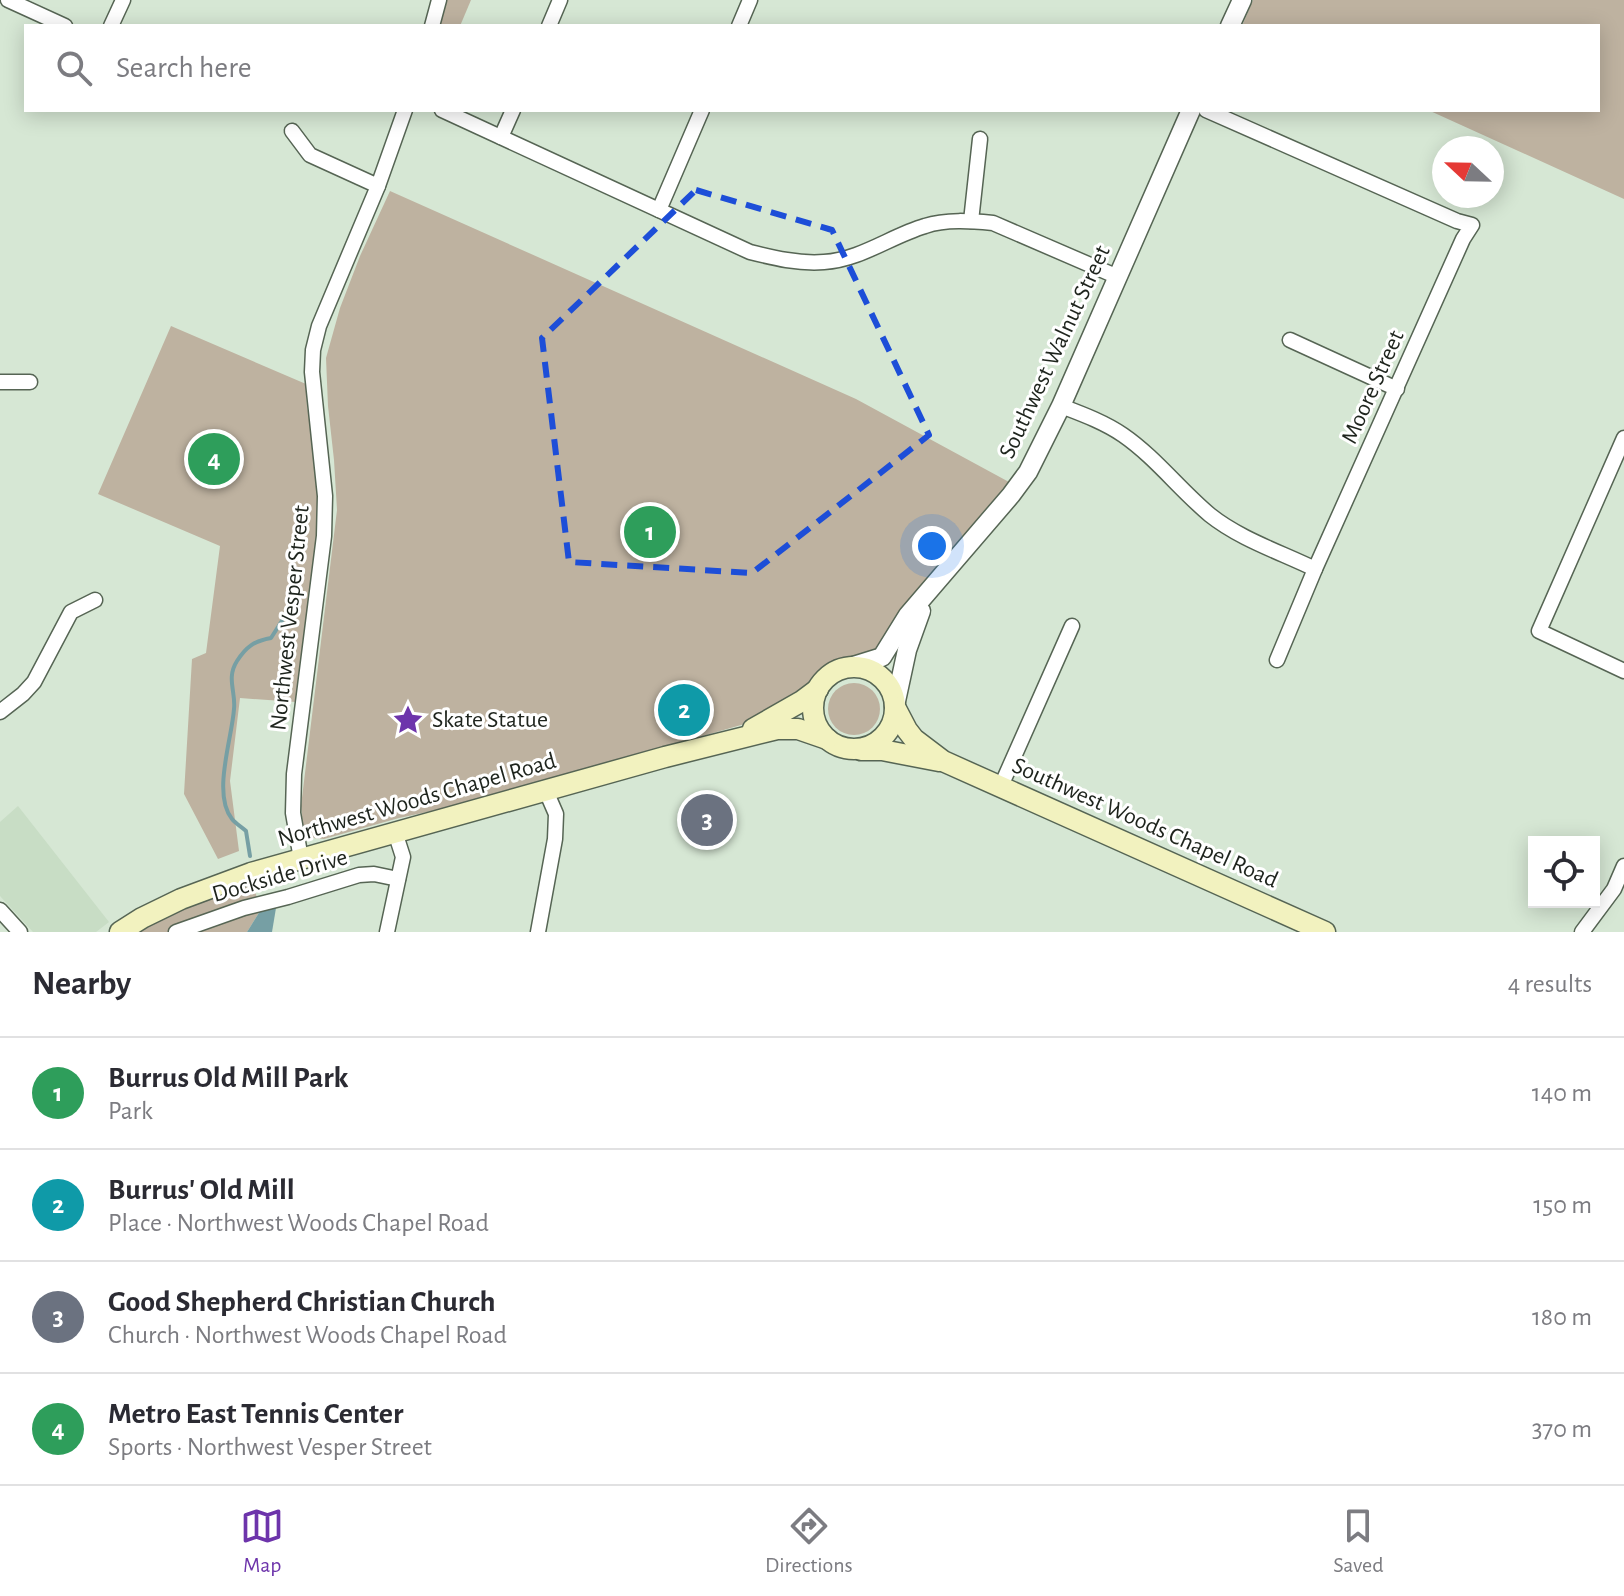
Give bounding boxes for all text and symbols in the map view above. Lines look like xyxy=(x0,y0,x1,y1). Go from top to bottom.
search box xyxy=(24,24,1600,112)
icon: search xyxy=(52,46,96,90)
text: Search here xyxy=(116,53,252,83)
north arrow xyxy=(1432,136,1504,208)
street label: Southwest Walnut Street xyxy=(995,242,1115,462)
street label: Moore Street xyxy=(1337,327,1409,447)
pin: 4 xyxy=(188,429,240,489)
pin: 1 xyxy=(624,502,676,562)
street label: Northwest Vesper Street xyxy=(266,504,314,732)
your location xyxy=(912,526,952,566)
pin: 2 xyxy=(658,680,710,740)
place icon: Skate Statue xyxy=(391,703,425,737)
place label: Skate Statue xyxy=(432,708,548,732)
street label: Northwest Woods Chapel Road xyxy=(275,749,559,851)
street label: Southwest Woods Chapel Road xyxy=(1009,753,1281,893)
pin: 3 xyxy=(681,790,733,850)
map controls xyxy=(1528,836,1600,908)
button: locate xyxy=(1528,836,1600,908)
street label: Dockside Drive xyxy=(210,845,350,907)
text: Nearby xyxy=(32,967,131,1001)
text: 4 results xyxy=(1508,971,1592,997)
text: Burrus Old Mill Park xyxy=(108,1063,348,1093)
text: 1 xyxy=(53,1080,63,1106)
text: 140 m xyxy=(1532,1080,1592,1106)
text: Park xyxy=(108,1098,153,1124)
text: Burrus' Old Mill xyxy=(108,1175,295,1205)
text: 2 xyxy=(52,1192,64,1218)
text: 150 m xyxy=(1533,1192,1592,1218)
text: Place · Northwest Woods Chapel Road xyxy=(108,1210,489,1236)
text: Good Shepherd Christian Church xyxy=(108,1287,496,1317)
text: 3 xyxy=(52,1304,64,1330)
text: 180 m xyxy=(1532,1304,1592,1330)
text: Church · Northwest Woods Chapel Road xyxy=(108,1322,507,1348)
text: Metro East Tennis Center xyxy=(108,1399,403,1429)
text: 4 xyxy=(51,1416,65,1442)
text: 370 m xyxy=(1532,1416,1592,1442)
text: Sports · Northwest Vesper Street xyxy=(108,1434,432,1460)
tab: Map xyxy=(240,1504,284,1578)
tab: Directions xyxy=(765,1504,853,1578)
tab: Saved xyxy=(1333,1504,1384,1578)

